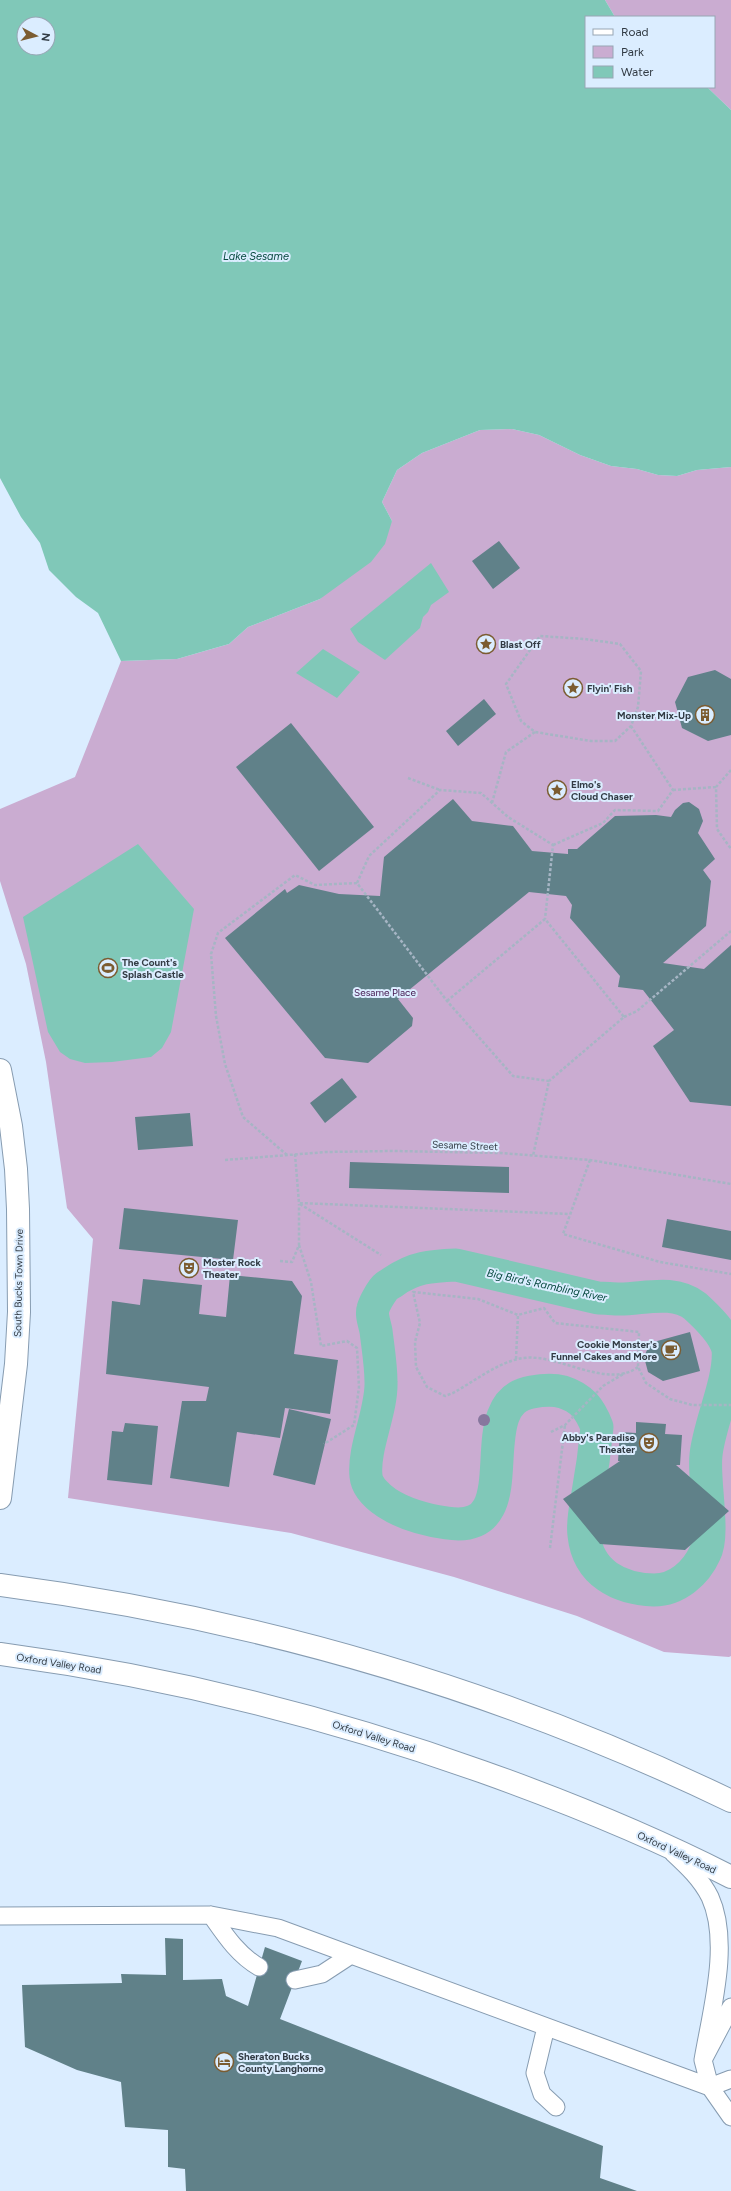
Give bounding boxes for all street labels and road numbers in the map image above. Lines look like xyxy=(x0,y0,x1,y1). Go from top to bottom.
street label: Sesame Street xyxy=(432,1138,498,1153)
street label: South Bucks Town Drive xyxy=(11,1228,26,1337)
street label: Oxford Valley Road xyxy=(16,1650,102,1677)
street label: Oxford Valley Road xyxy=(331,1718,417,1755)
street label: Oxford Valley Road xyxy=(635,1828,719,1877)

